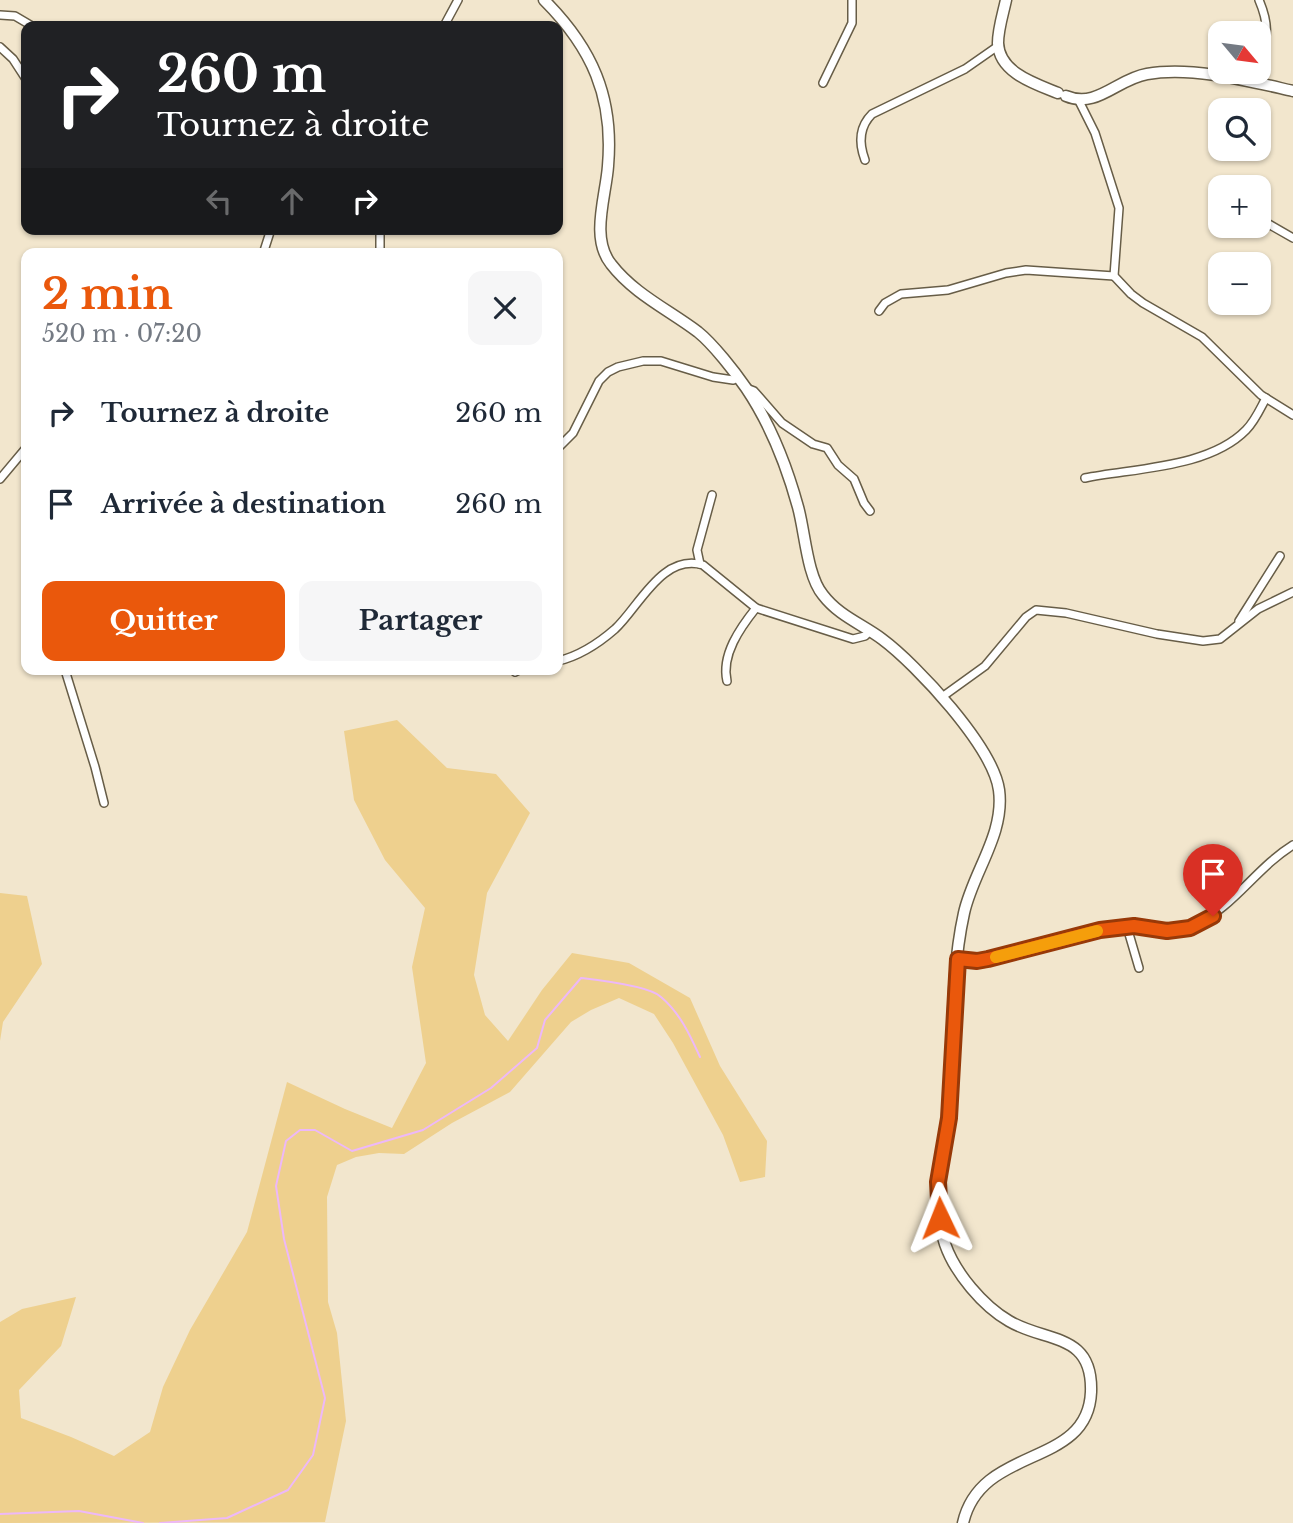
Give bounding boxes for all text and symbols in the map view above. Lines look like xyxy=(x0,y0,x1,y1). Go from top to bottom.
north arrow xyxy=(1208,21,1270,84)
map controls xyxy=(1208,21,1271,315)
text: 260 m xyxy=(157,44,326,105)
icon: right xyxy=(42,49,133,140)
button: search xyxy=(1208,98,1271,161)
text: Tournez à droite xyxy=(157,105,430,145)
button: + xyxy=(1208,175,1271,238)
icon: left xyxy=(200,182,238,220)
icon: ahead xyxy=(273,182,311,220)
icon: right xyxy=(346,182,384,220)
button: − xyxy=(1208,252,1271,315)
text: 2 min xyxy=(42,268,173,320)
button: close xyxy=(468,271,542,345)
text: 520 m · 07:20 xyxy=(42,320,202,348)
icon: right xyxy=(42,394,80,432)
text: Tournez à droite xyxy=(101,397,329,429)
text: 260 m xyxy=(455,397,542,429)
icon: arrive xyxy=(42,485,80,523)
text: Arrivée à destination xyxy=(101,488,386,520)
text: 260 m xyxy=(455,488,542,520)
button: Quitter xyxy=(42,581,285,661)
button: Partager xyxy=(299,581,542,661)
pin xyxy=(1183,844,1243,916)
icon: arrive xyxy=(1194,855,1232,893)
position arrow xyxy=(903,1181,977,1255)

